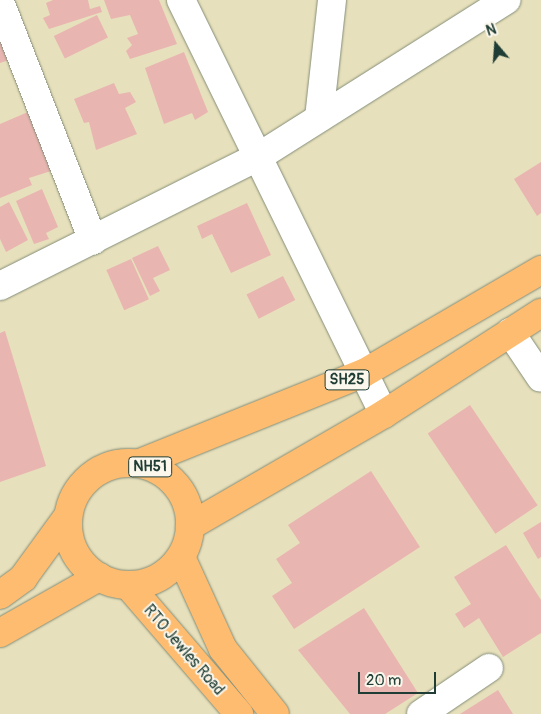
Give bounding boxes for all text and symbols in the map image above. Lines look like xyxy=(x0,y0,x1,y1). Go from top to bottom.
north arrow xyxy=(471,20,521,70)
text: N xyxy=(484,21,498,40)
road number: SH25 xyxy=(324,368,370,392)
road number: NH51 xyxy=(128,454,172,480)
street label: RTO Jewles Road xyxy=(139,601,229,699)
scale bar xyxy=(361,662,438,694)
text: 20 m xyxy=(366,671,401,690)

